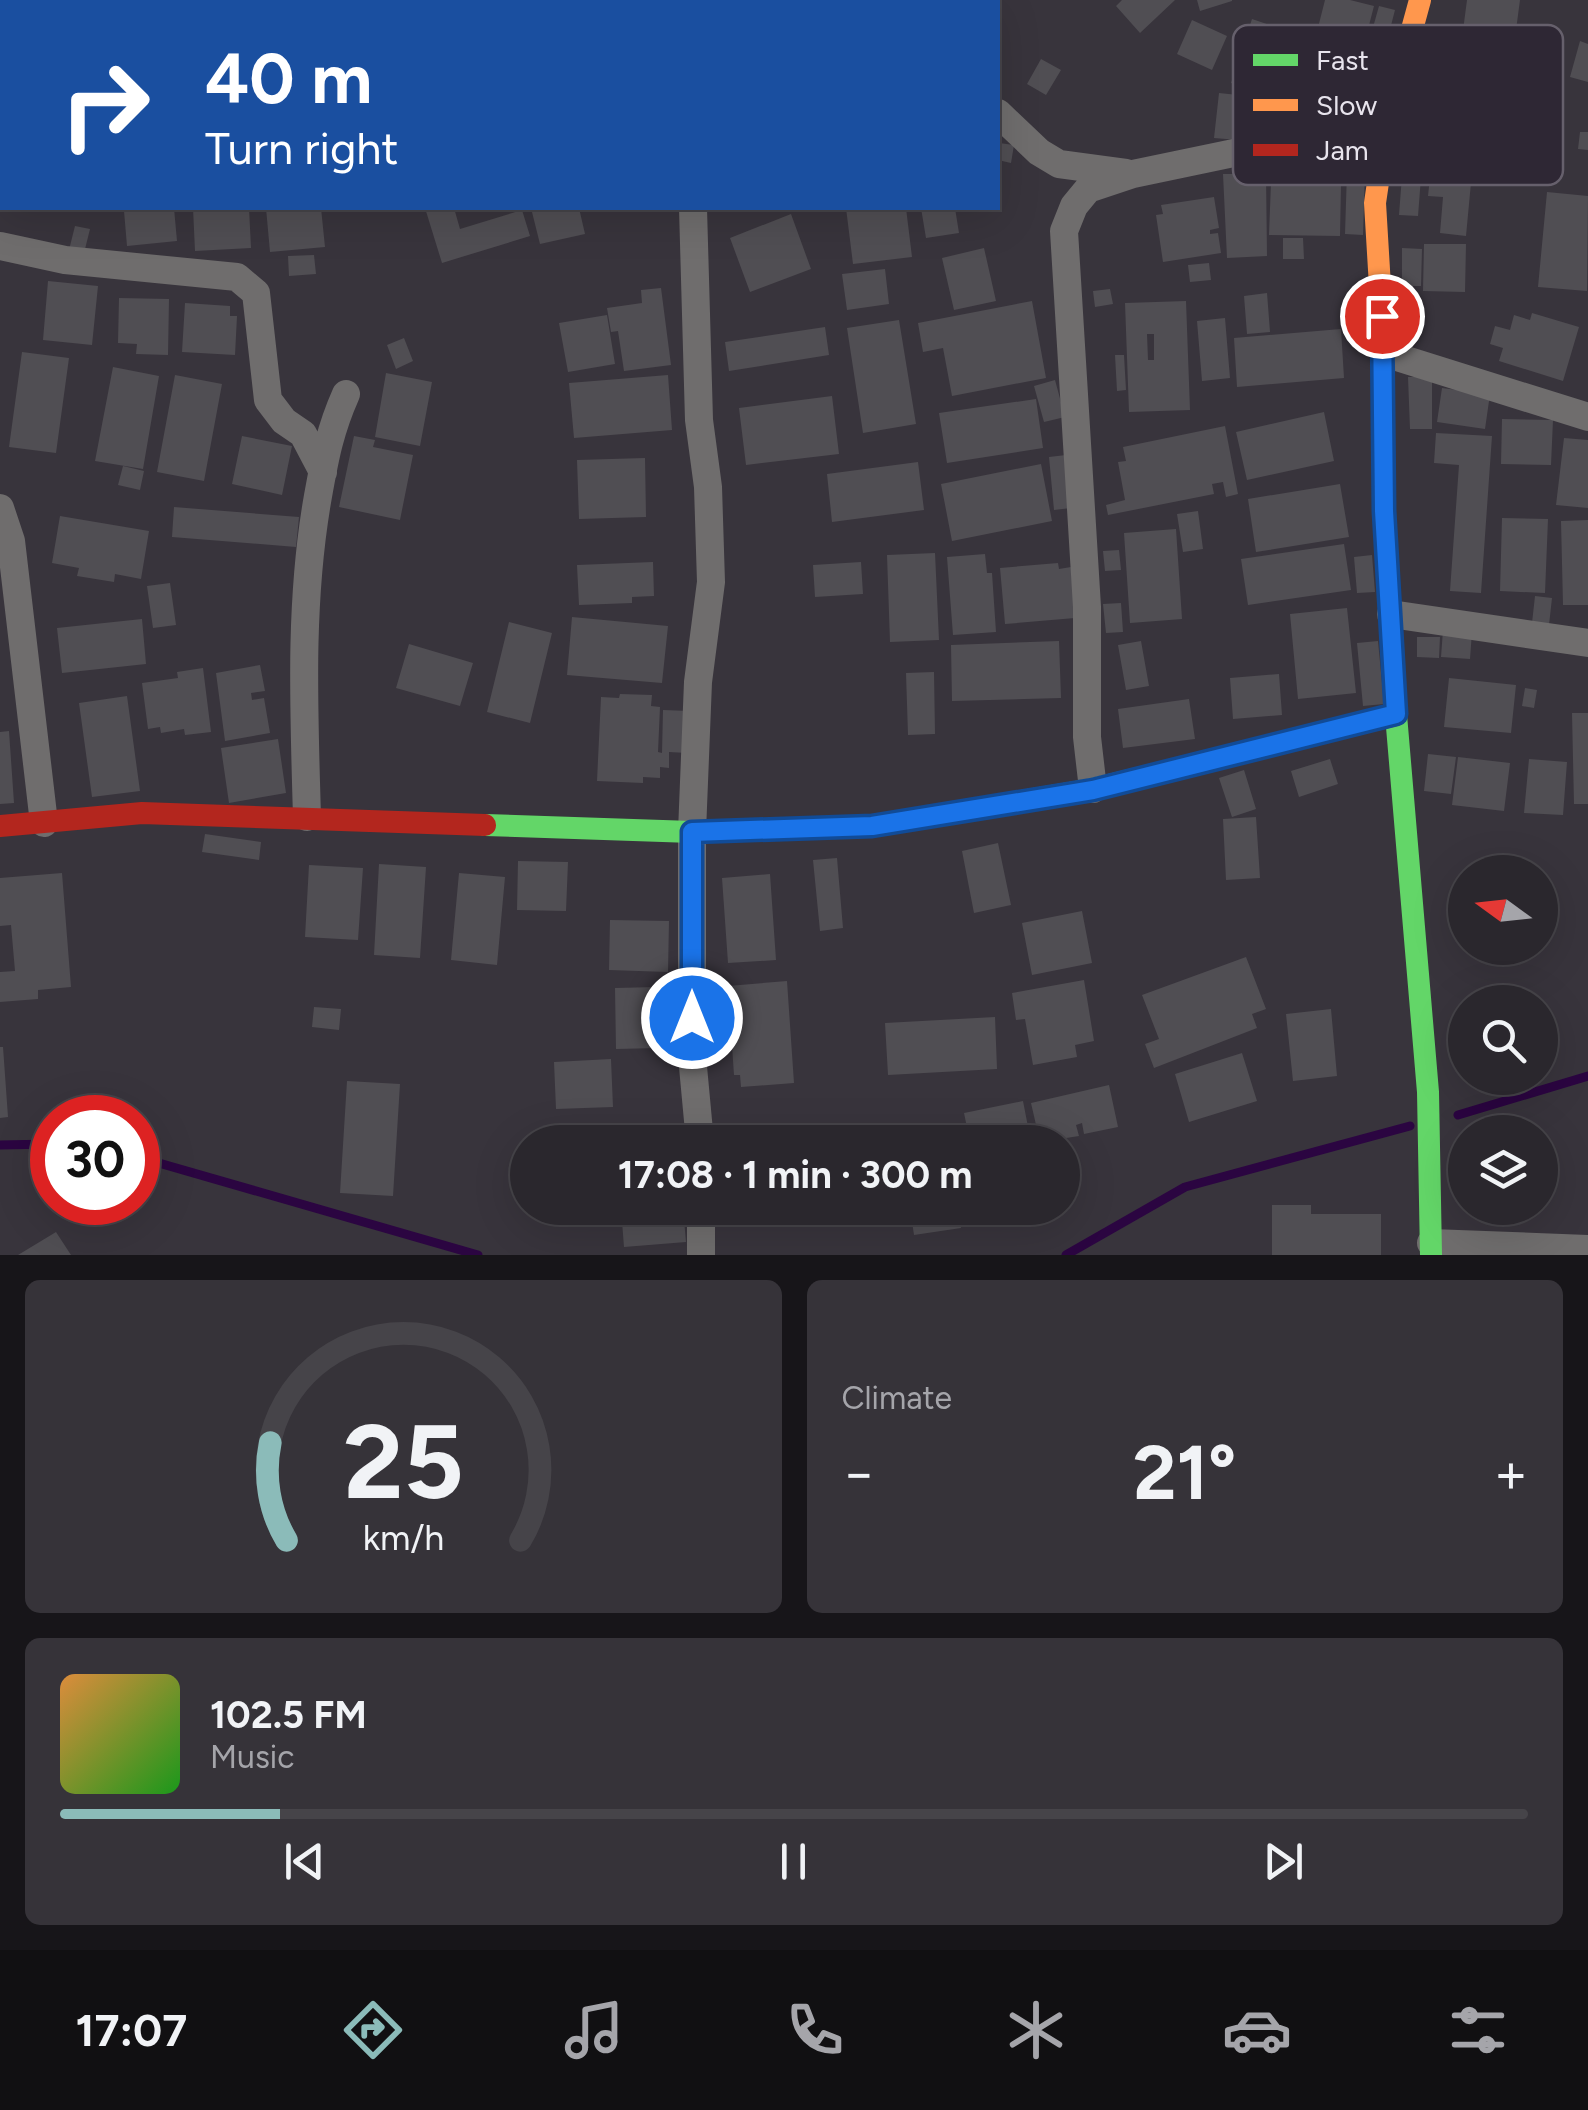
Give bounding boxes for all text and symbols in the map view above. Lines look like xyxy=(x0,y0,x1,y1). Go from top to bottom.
legend xyxy=(1233,25,1563,185)
text: 40 m xyxy=(205,36,372,121)
icon: right xyxy=(40,40,170,170)
text: Fast xyxy=(1316,43,1369,77)
text: Slow xyxy=(1316,88,1377,122)
text: Turn right xyxy=(205,121,398,175)
text: Jam xyxy=(1316,133,1369,167)
pin xyxy=(1340,274,1425,359)
icon: arrive xyxy=(1355,289,1410,344)
north arrow xyxy=(1448,855,1558,965)
map controls xyxy=(1448,855,1558,1225)
position arrow xyxy=(640,966,744,1070)
button: search xyxy=(1448,985,1558,1095)
speed limit sign: 30 xyxy=(30,1095,160,1225)
button: layers xyxy=(1448,1115,1558,1225)
text: 17:08 · 1 min · 300 m xyxy=(618,1152,972,1198)
text: Climate xyxy=(842,1379,952,1417)
text: 25 xyxy=(343,1399,464,1524)
text: 21° xyxy=(1133,1428,1236,1518)
text: − xyxy=(842,1440,876,1506)
text: + xyxy=(1494,1440,1528,1506)
text: km/h xyxy=(362,1516,444,1559)
text: 102.5 FM xyxy=(210,1692,367,1738)
text: Music xyxy=(210,1738,295,1776)
icon: previous xyxy=(277,1834,332,1889)
icon: pause xyxy=(766,1834,821,1889)
icon: next xyxy=(1256,1834,1311,1889)
icon: directions xyxy=(338,1995,408,2065)
icon: music xyxy=(559,1995,629,2065)
icon: phone xyxy=(780,1995,850,2065)
icon: climate xyxy=(1001,1995,1071,2065)
icon: car xyxy=(1222,1995,1292,2065)
icon: filters xyxy=(1443,1995,1513,2065)
text: 17:07 xyxy=(75,2003,187,2057)

